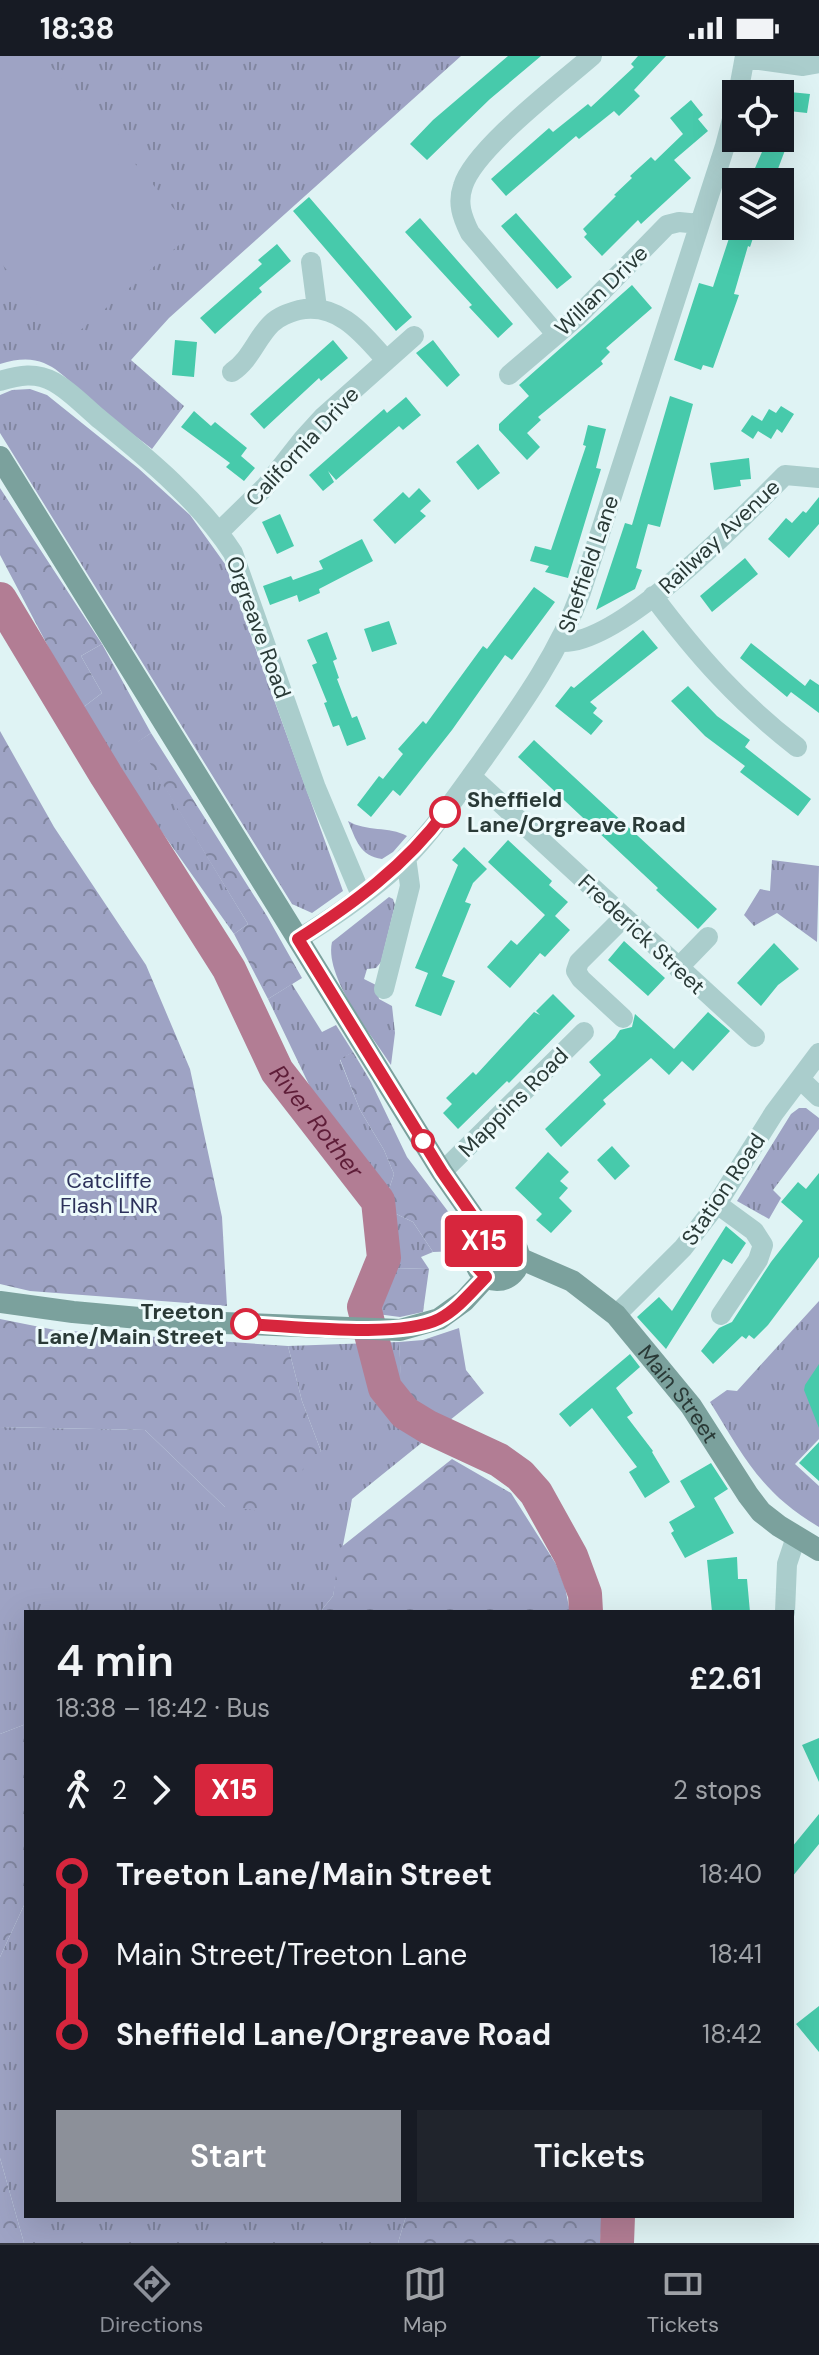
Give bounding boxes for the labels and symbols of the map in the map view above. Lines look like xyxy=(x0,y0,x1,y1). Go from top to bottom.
street label: Willan Drive xyxy=(548,239,654,342)
street label: California Drive xyxy=(239,380,365,513)
street label: Railway Avenue xyxy=(652,473,786,600)
street label: Sheffield Lane xyxy=(551,492,626,637)
street label: Orgreave Road xyxy=(219,552,298,702)
place label: Sheffield Lane/Orgreave Road xyxy=(467,785,686,839)
marker: Sheffield Lane/Orgreave Road xyxy=(430,797,460,827)
street label: Frederick Street xyxy=(572,868,711,1001)
street label: Mappins Road xyxy=(452,1041,575,1164)
water label: River Rother xyxy=(263,1058,371,1185)
street label: Station Road xyxy=(675,1127,772,1251)
unlabelled marker xyxy=(412,1130,434,1152)
park label: Catcliffe Flash LNR xyxy=(60,1166,158,1220)
line badge: X15 xyxy=(438,1215,530,1267)
place label: Treeton Lane/Main Street xyxy=(37,1297,224,1351)
marker: Treeton Lane/Main Street xyxy=(231,1309,261,1339)
street label: Main Street xyxy=(631,1339,725,1449)

